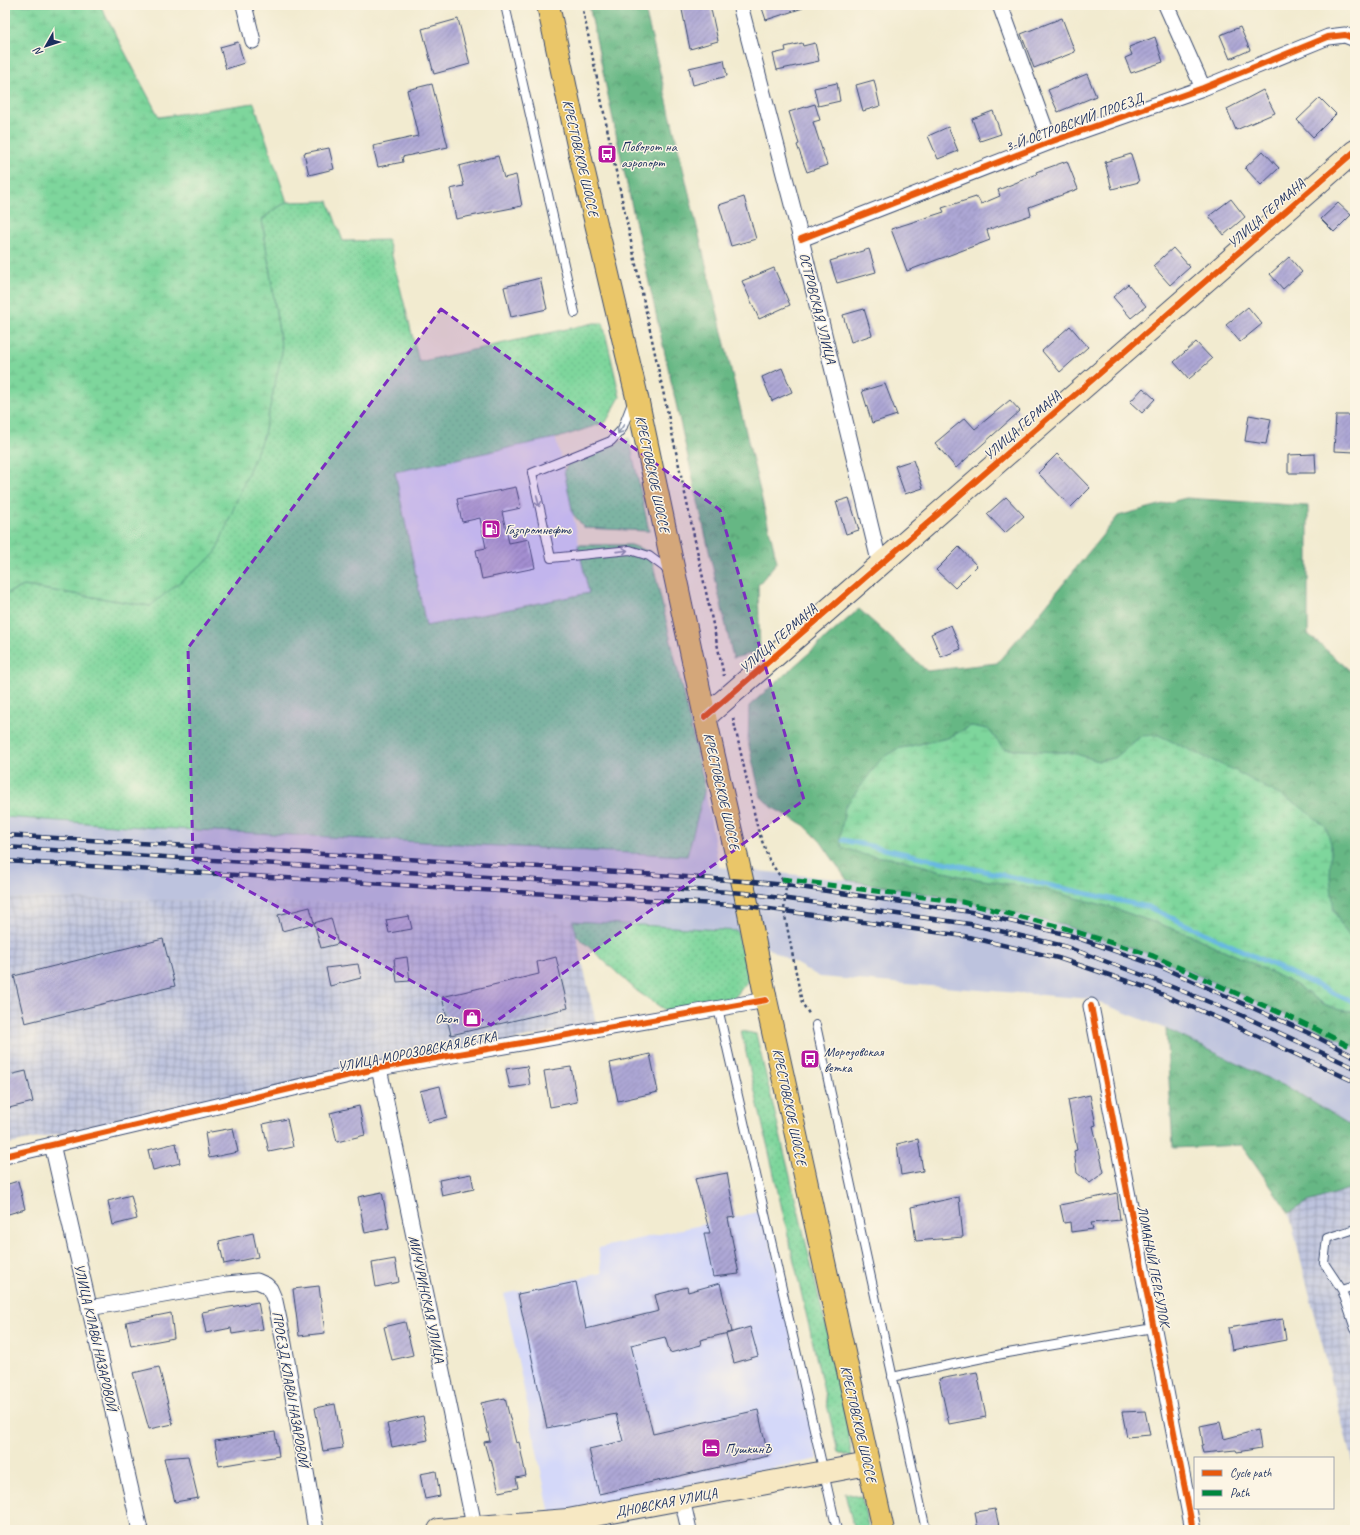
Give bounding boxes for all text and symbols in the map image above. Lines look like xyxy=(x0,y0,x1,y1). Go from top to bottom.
north arrow xyxy=(26,26,66,66)
text: N xyxy=(29,44,46,59)
street label: 3-Й ОСТРОВСКИЙ ПРОЕЗД xyxy=(1003,89,1147,155)
street label: КРЕСТОВСКОЕ ШОССЕ xyxy=(559,98,603,220)
place label: Поворот на аэропорт xyxy=(621,138,678,171)
bus stop icon: Поворот на аэропорт xyxy=(596,143,618,165)
street label: УЛИЦА ГЕРМАНА xyxy=(1224,175,1309,252)
street label: ОСТРОВСКАЯ УЛИЦА xyxy=(796,251,840,366)
street label: УЛИЦА ГЕРМАНА xyxy=(980,387,1065,464)
street label: КРЕСТОВСКОЕ ШОССЕ xyxy=(632,414,674,536)
one-way arrow xyxy=(616,423,625,434)
one-way arrow xyxy=(535,494,543,507)
fuel station icon: Газпромнефть xyxy=(480,518,502,540)
place label: Газпромнефть xyxy=(505,521,572,538)
one-way arrow xyxy=(615,547,628,554)
street label: УЛИЦА ГЕРМАНА xyxy=(736,600,821,677)
street label: КРЕСТОВСКОЕ ШОССЕ xyxy=(700,731,744,853)
shop icon: Ozon xyxy=(461,1007,483,1029)
place label: Ozon xyxy=(435,1010,459,1027)
street label: УЛИЦА МОРОЗОВСКАЯ ВЕТКА xyxy=(336,1028,499,1075)
place label: Морозовская ветка xyxy=(824,1043,885,1076)
street label: КРЕСТОВСКОЕ ШОССЕ xyxy=(769,1047,811,1169)
bus stop icon: Морозовская ветка xyxy=(799,1048,821,1070)
street label: ЛОМАНЫЙ ПЕРЕУЛОК xyxy=(1133,1204,1174,1331)
street label: МИЧУРИНСКАЯ УЛИЦА xyxy=(405,1234,448,1365)
street label: УЛИЦА КЛАВЫ НАЗАРОВОЙ xyxy=(70,1262,121,1414)
street label: ПРОЕЗД КЛАВЫ НАЗАРОВОЙ xyxy=(268,1310,313,1470)
street label: КРЕСТОВСКОЕ ШОССЕ xyxy=(837,1364,881,1486)
hotel icon: ПушкинЪ xyxy=(700,1437,722,1459)
place label: ПушкинЪ xyxy=(725,1440,773,1457)
legend xyxy=(1194,1457,1334,1509)
text: Cycle path xyxy=(1230,1465,1272,1481)
street label: ДНОВСКАЯ УЛИЦА xyxy=(613,1484,720,1521)
text: Path xyxy=(1230,1485,1250,1501)

